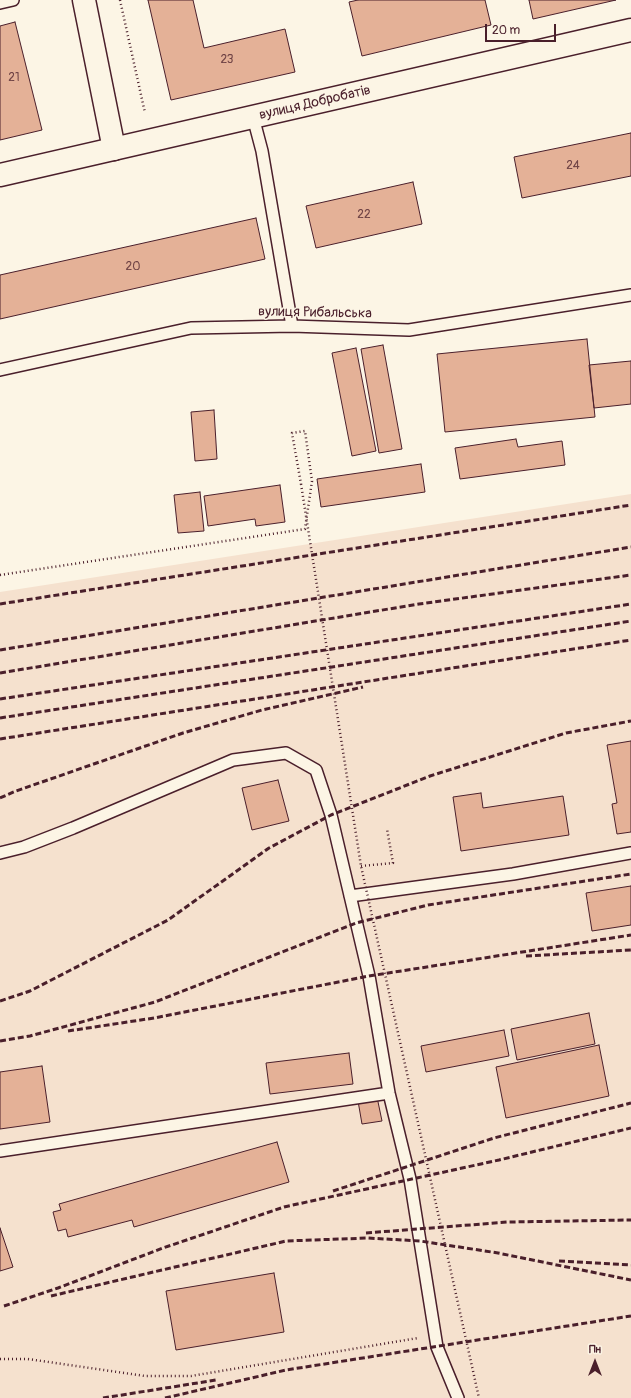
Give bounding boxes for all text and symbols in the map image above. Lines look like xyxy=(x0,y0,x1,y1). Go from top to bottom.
scale bar xyxy=(487,16,558,42)
text: 20 m xyxy=(492,23,520,38)
house number: 23 xyxy=(220,53,234,67)
house number: 21 xyxy=(8,71,20,85)
street label: вулиця Добробатів xyxy=(258,82,372,124)
house number: 24 xyxy=(566,159,580,173)
house number: 22 xyxy=(357,208,371,222)
house number: 20 xyxy=(126,260,140,274)
street label: вулиця Рибальська xyxy=(258,304,372,322)
north arrow xyxy=(575,1342,615,1382)
text: Пн xyxy=(589,1343,601,1356)

